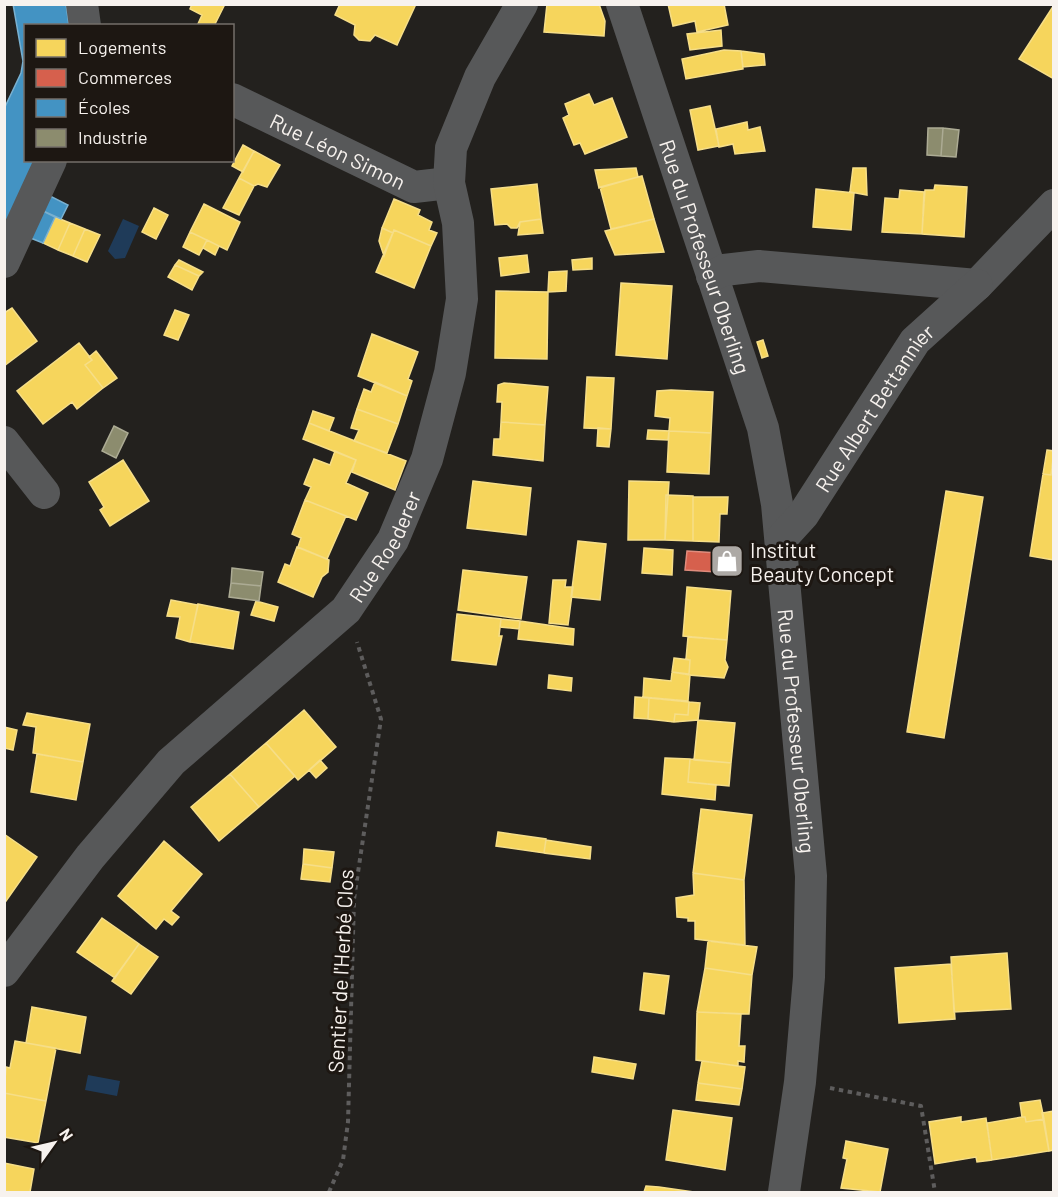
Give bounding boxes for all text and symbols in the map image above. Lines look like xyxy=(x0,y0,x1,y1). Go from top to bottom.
legend xyxy=(24,24,234,162)
text: Logements xyxy=(78,36,167,58)
text: Commerces xyxy=(78,66,172,88)
text: Écoles xyxy=(78,96,130,118)
street label: Rue Léon Simon xyxy=(266,107,410,194)
text: Industrie xyxy=(78,126,148,148)
street label: Rue du Professeur Oberling xyxy=(655,136,757,377)
street label: Rue Albert Bettannier xyxy=(809,318,939,496)
street label: Rue Roederer xyxy=(343,487,425,607)
place label: Institut Beauty Concept xyxy=(750,537,894,586)
shop icon: Institut Beauty Concept xyxy=(709,543,745,579)
street label: Rue du Professeur Oberling xyxy=(774,608,821,854)
street label: Sentier de l'Herbé Clos xyxy=(322,869,358,1073)
north arrow xyxy=(24,1113,84,1173)
text: N xyxy=(56,1125,78,1144)

